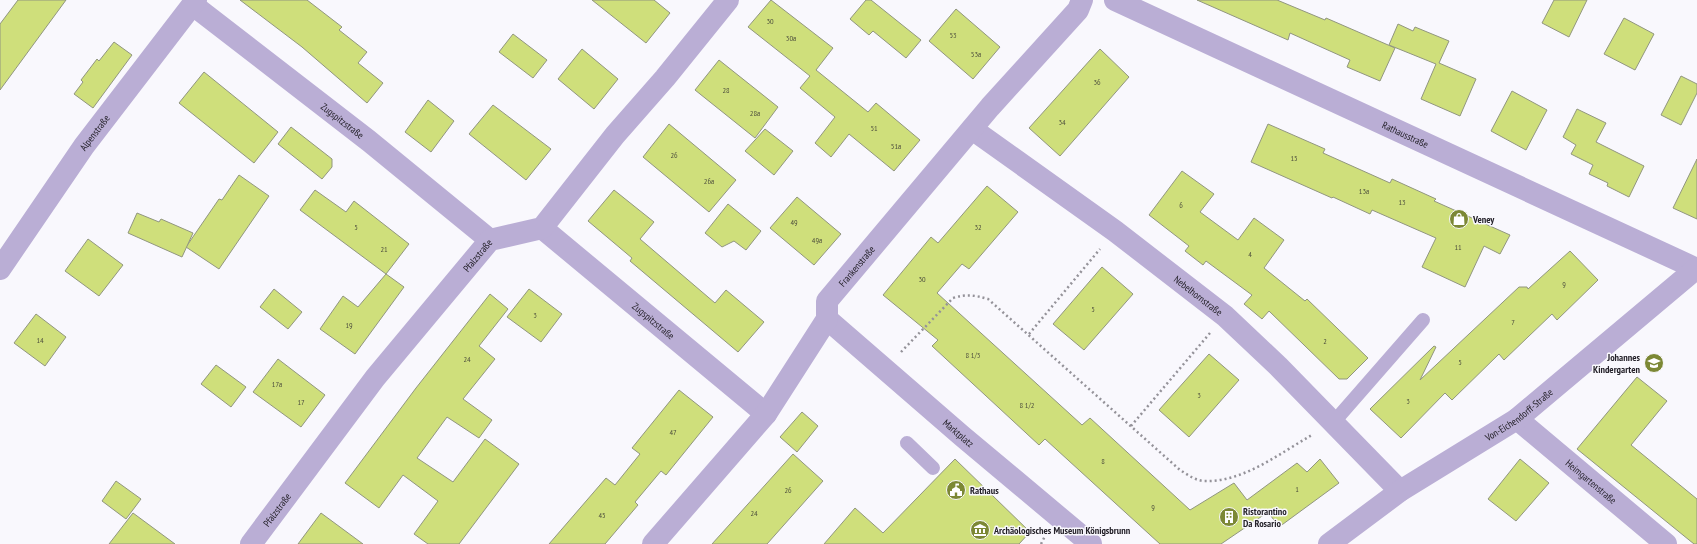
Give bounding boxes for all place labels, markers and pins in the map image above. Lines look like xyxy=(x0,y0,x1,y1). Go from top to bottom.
shop icon: Veney xyxy=(1448,208,1470,230)
place label: Veney xyxy=(1472,213,1495,226)
place label: Johannes Kindergarten xyxy=(1593,351,1641,376)
school or university icon: Johannes Kindergarten xyxy=(1643,352,1665,374)
public building icon: Rathaus xyxy=(945,479,967,501)
place label: Rathaus xyxy=(970,484,999,497)
place label: Ristorantino Da Rosario xyxy=(1243,505,1287,530)
building icon: Ristorantino Da Rosario xyxy=(1218,506,1240,528)
museum icon: Archäologisches Museum Königsbrunn xyxy=(969,519,991,541)
place label: Archäologisches Museum Königsbrunn xyxy=(993,524,1131,537)

